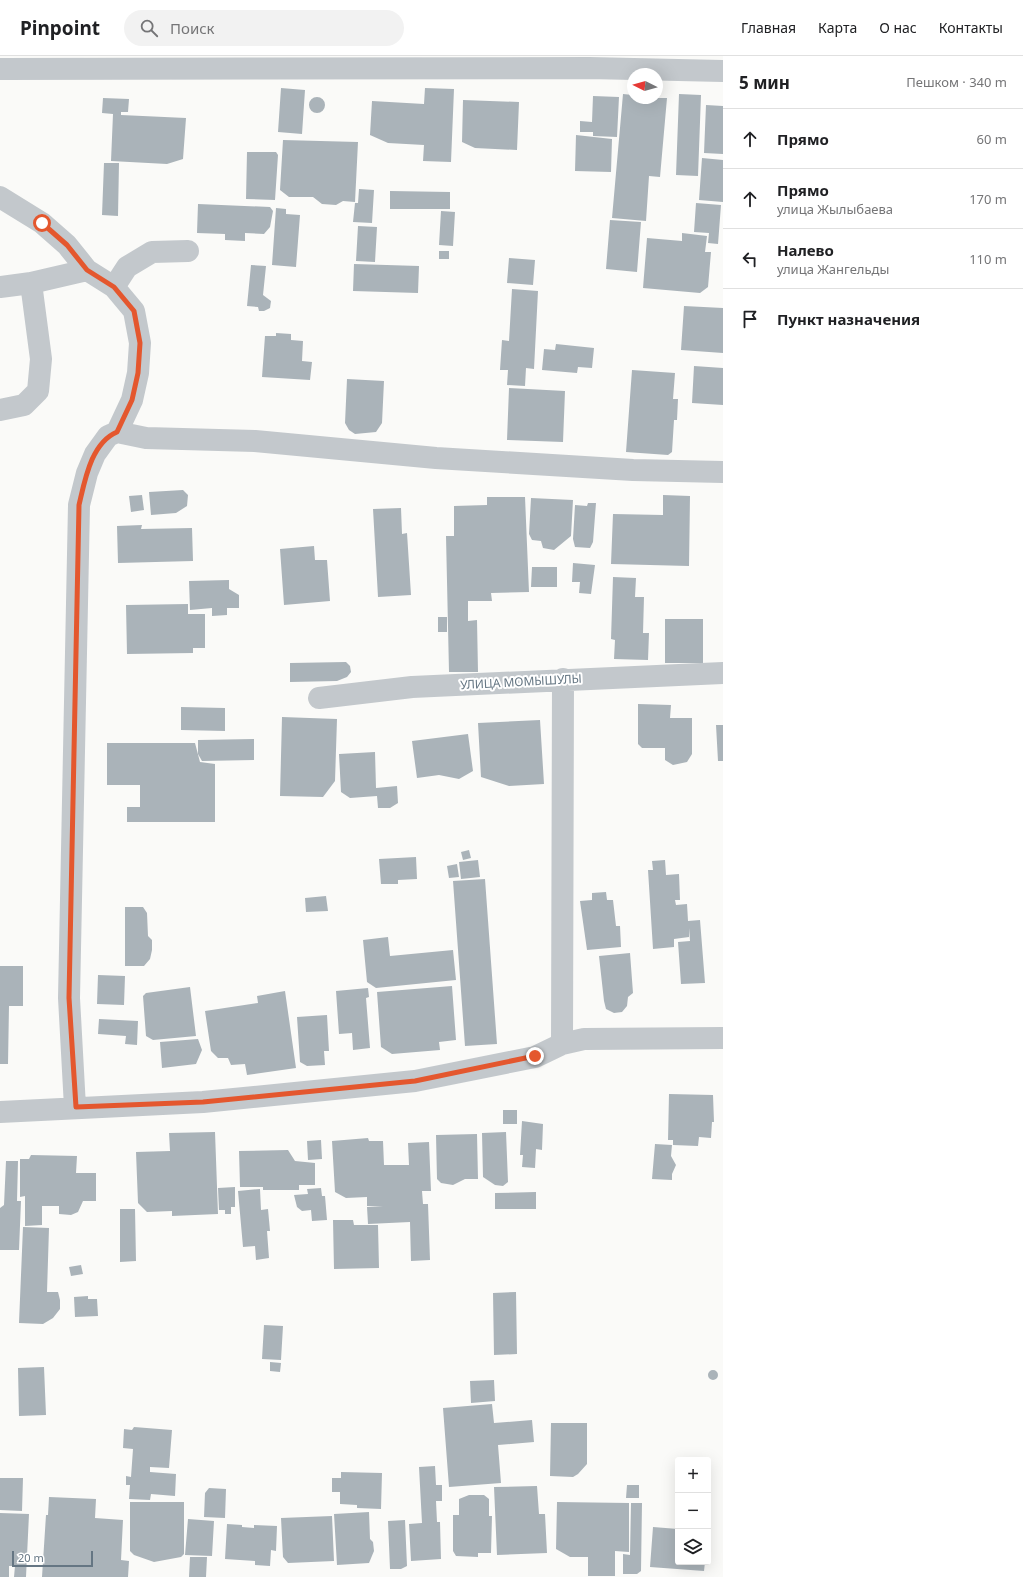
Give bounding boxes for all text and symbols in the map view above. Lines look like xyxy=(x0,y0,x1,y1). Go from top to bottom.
search box xyxy=(124,10,404,46)
text: Pinpoint xyxy=(20,15,100,41)
icon: search xyxy=(138,17,160,39)
text: Поиск xyxy=(170,18,215,38)
text: Главная xyxy=(741,18,796,37)
text: Карта xyxy=(818,18,857,37)
text: О нас xyxy=(879,18,917,37)
text: Контакты xyxy=(939,18,1003,37)
north arrow xyxy=(627,68,663,104)
text: 5 мин xyxy=(739,71,790,94)
text: Пешком · 340 m xyxy=(906,73,1007,91)
icon: ahead xyxy=(739,128,761,150)
text: Прямо xyxy=(777,129,829,149)
text: 60 m xyxy=(977,130,1007,148)
text: Прямо xyxy=(777,180,829,200)
icon: ahead xyxy=(739,188,761,210)
text: 170 m xyxy=(969,190,1007,208)
text: улица Жылыбаева xyxy=(777,200,893,218)
route start xyxy=(33,214,51,232)
text: Налево xyxy=(777,240,834,260)
icon: left xyxy=(739,248,761,270)
text: 110 m xyxy=(969,250,1007,268)
text: улица Жангельды xyxy=(777,260,889,278)
icon: arrive xyxy=(739,308,761,330)
text: Пункт назначения xyxy=(777,309,920,329)
street label: УЛИЦА МОМЫШУЛЫ xyxy=(460,670,582,693)
route end xyxy=(526,1047,544,1065)
map controls xyxy=(675,1457,711,1565)
button: + xyxy=(675,1457,711,1493)
button: − xyxy=(675,1493,711,1529)
button: layers xyxy=(675,1529,711,1565)
scale bar xyxy=(12,1549,93,1568)
text: 20 m xyxy=(18,1550,44,1565)

